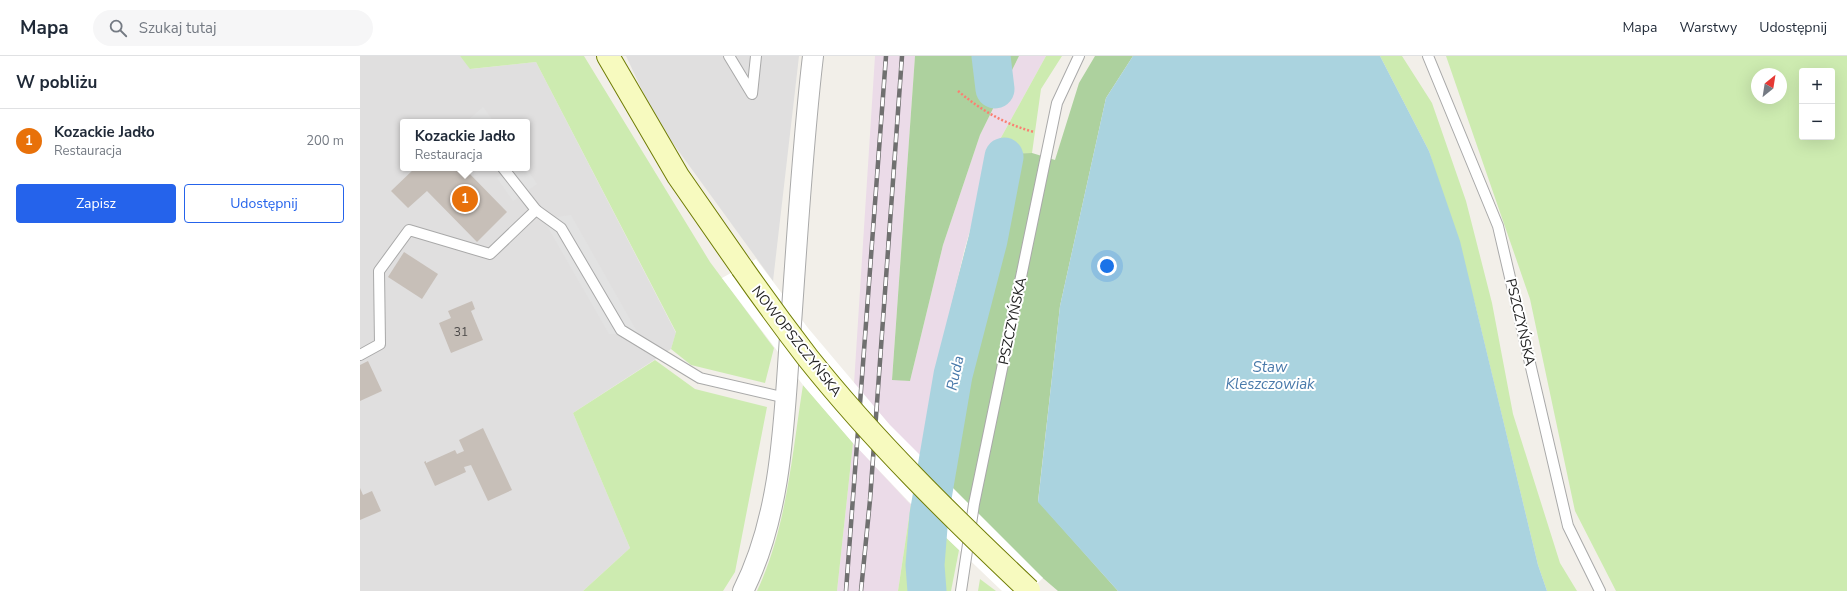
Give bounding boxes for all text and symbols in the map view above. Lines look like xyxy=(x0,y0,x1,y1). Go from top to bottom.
search box xyxy=(93,10,373,46)
text: Mapa xyxy=(20,15,69,41)
icon: search xyxy=(107,17,129,39)
text: Szukaj tutaj xyxy=(139,18,216,38)
text: Mapa xyxy=(1622,18,1657,37)
text: Warstwy xyxy=(1679,18,1737,37)
text: Udostępnij xyxy=(1759,18,1827,37)
north arrow xyxy=(1751,68,1787,104)
map controls xyxy=(1799,68,1835,140)
button: + xyxy=(1799,68,1835,104)
text: W pobliżu xyxy=(16,71,97,94)
button: − xyxy=(1799,104,1835,140)
popup xyxy=(400,119,530,171)
text: Kozackie Jadło xyxy=(54,122,155,142)
text: Kozackie Jadło xyxy=(415,126,515,146)
text: 1 xyxy=(25,132,33,150)
text: 200 m xyxy=(306,132,344,150)
text: Restauracja xyxy=(54,142,122,160)
text: Restauracja xyxy=(415,146,483,164)
button: Zapisz xyxy=(16,184,176,223)
button: Udostępnij xyxy=(184,184,344,223)
pin: 1 xyxy=(452,184,478,214)
your location xyxy=(1097,256,1117,276)
street label: PSZCZYŃSKA xyxy=(994,276,1031,367)
street label: PSZCZYŃSKA xyxy=(1501,277,1540,368)
street label: NOWOPSZCZYŃSKA xyxy=(747,282,846,401)
house number: 31 xyxy=(454,324,468,340)
water label: Ruda xyxy=(942,354,968,392)
water label: Staw Kleszczowiak xyxy=(1225,357,1315,394)

